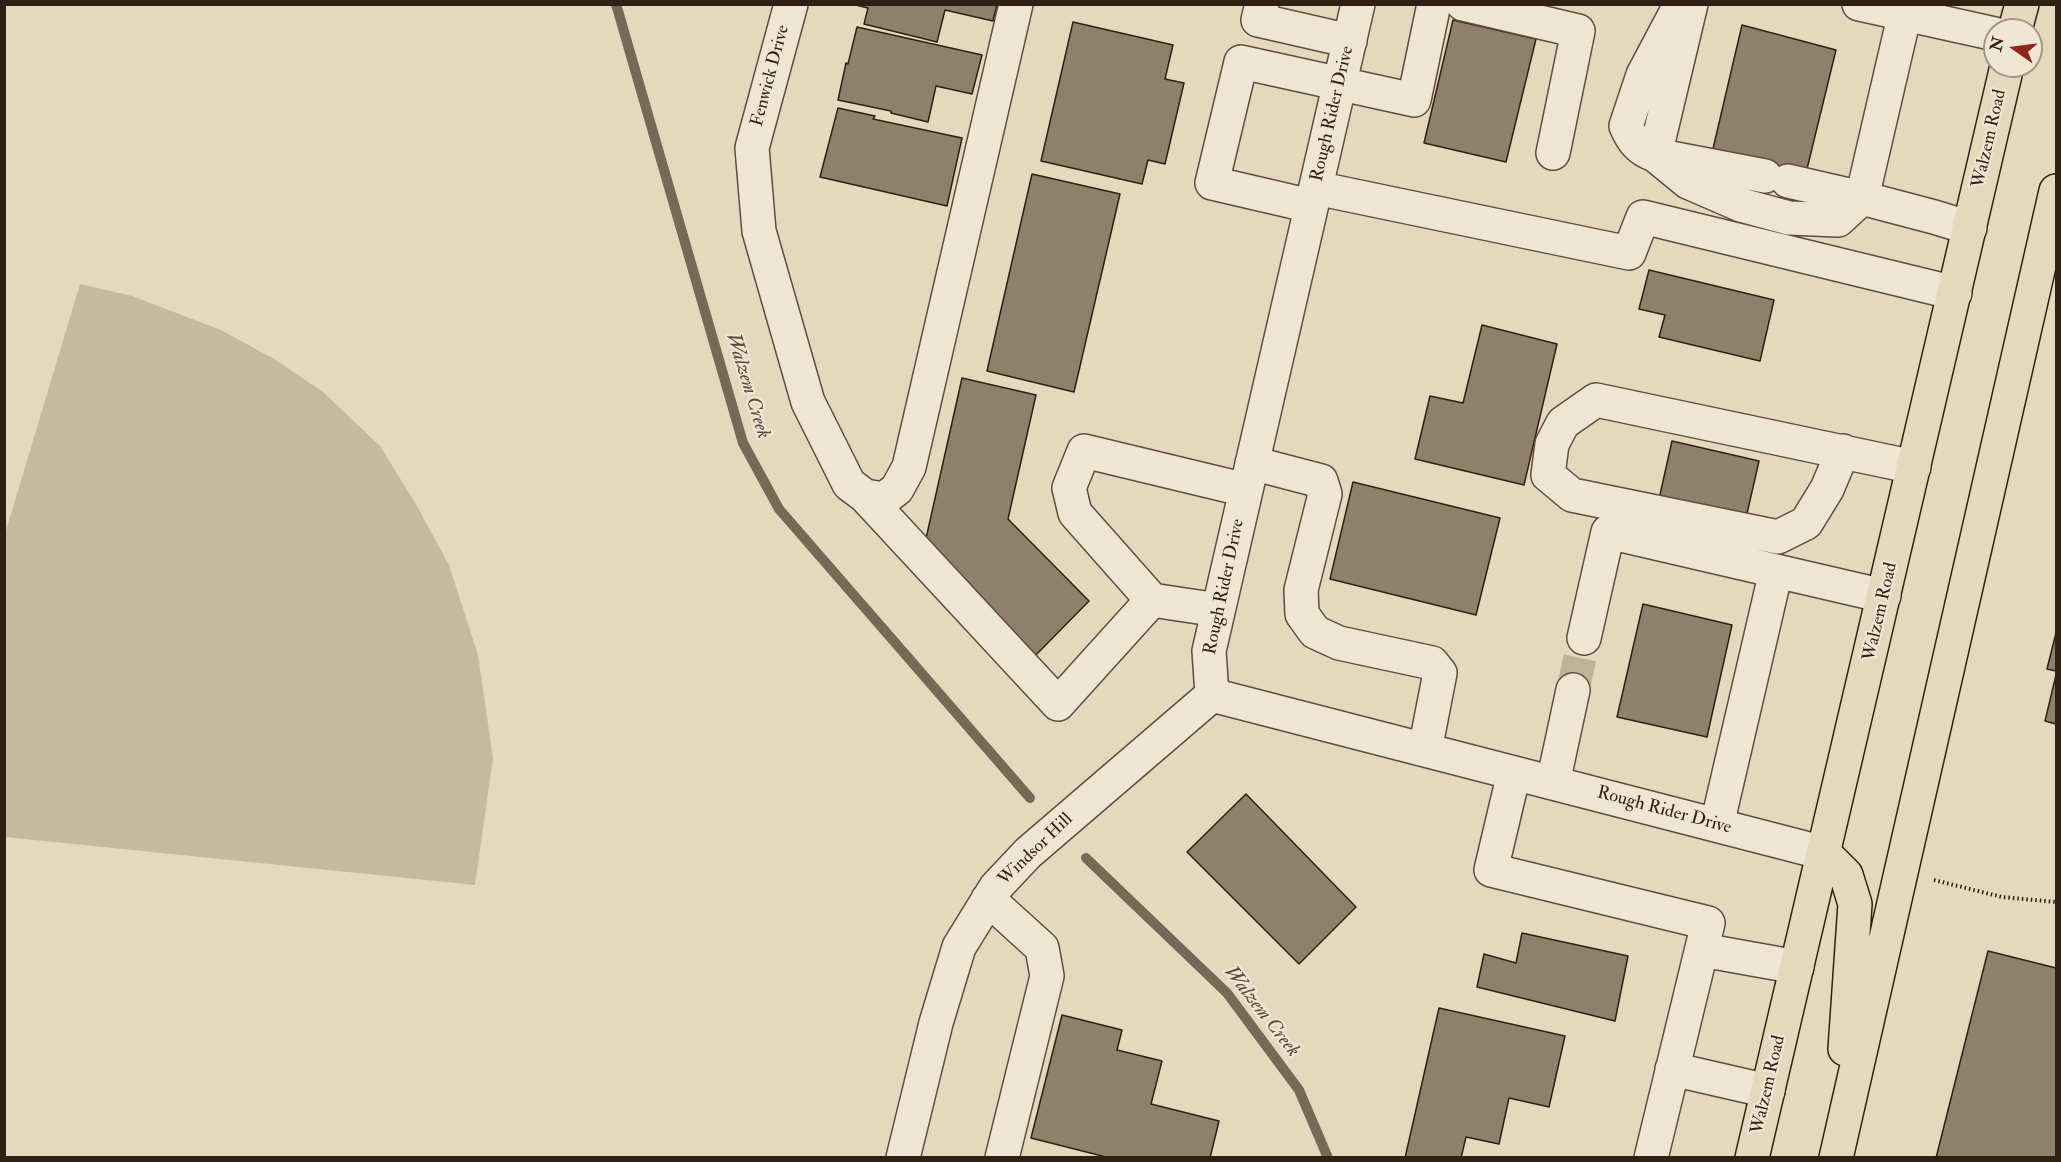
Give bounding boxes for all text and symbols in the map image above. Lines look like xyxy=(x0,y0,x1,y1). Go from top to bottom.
north arrow xyxy=(1983,18,2043,78)
street label: Fenwick Drive xyxy=(747,23,795,129)
text: N xyxy=(1986,35,2009,54)
street label: Rough Rider Drive xyxy=(1307,44,1359,184)
street label: Walzem Road xyxy=(1968,88,2012,190)
water label: Walzem Creek xyxy=(720,330,774,442)
street label: Rough Rider Drive xyxy=(1200,517,1250,657)
street label: Walzem Road xyxy=(1859,561,1903,663)
street label: Rough Rider Drive xyxy=(1594,783,1734,839)
street label: Windsor Hill xyxy=(994,809,1078,891)
water label: Walzem Creek xyxy=(1218,961,1304,1063)
street label: Walzem Road xyxy=(1747,1034,1791,1136)

